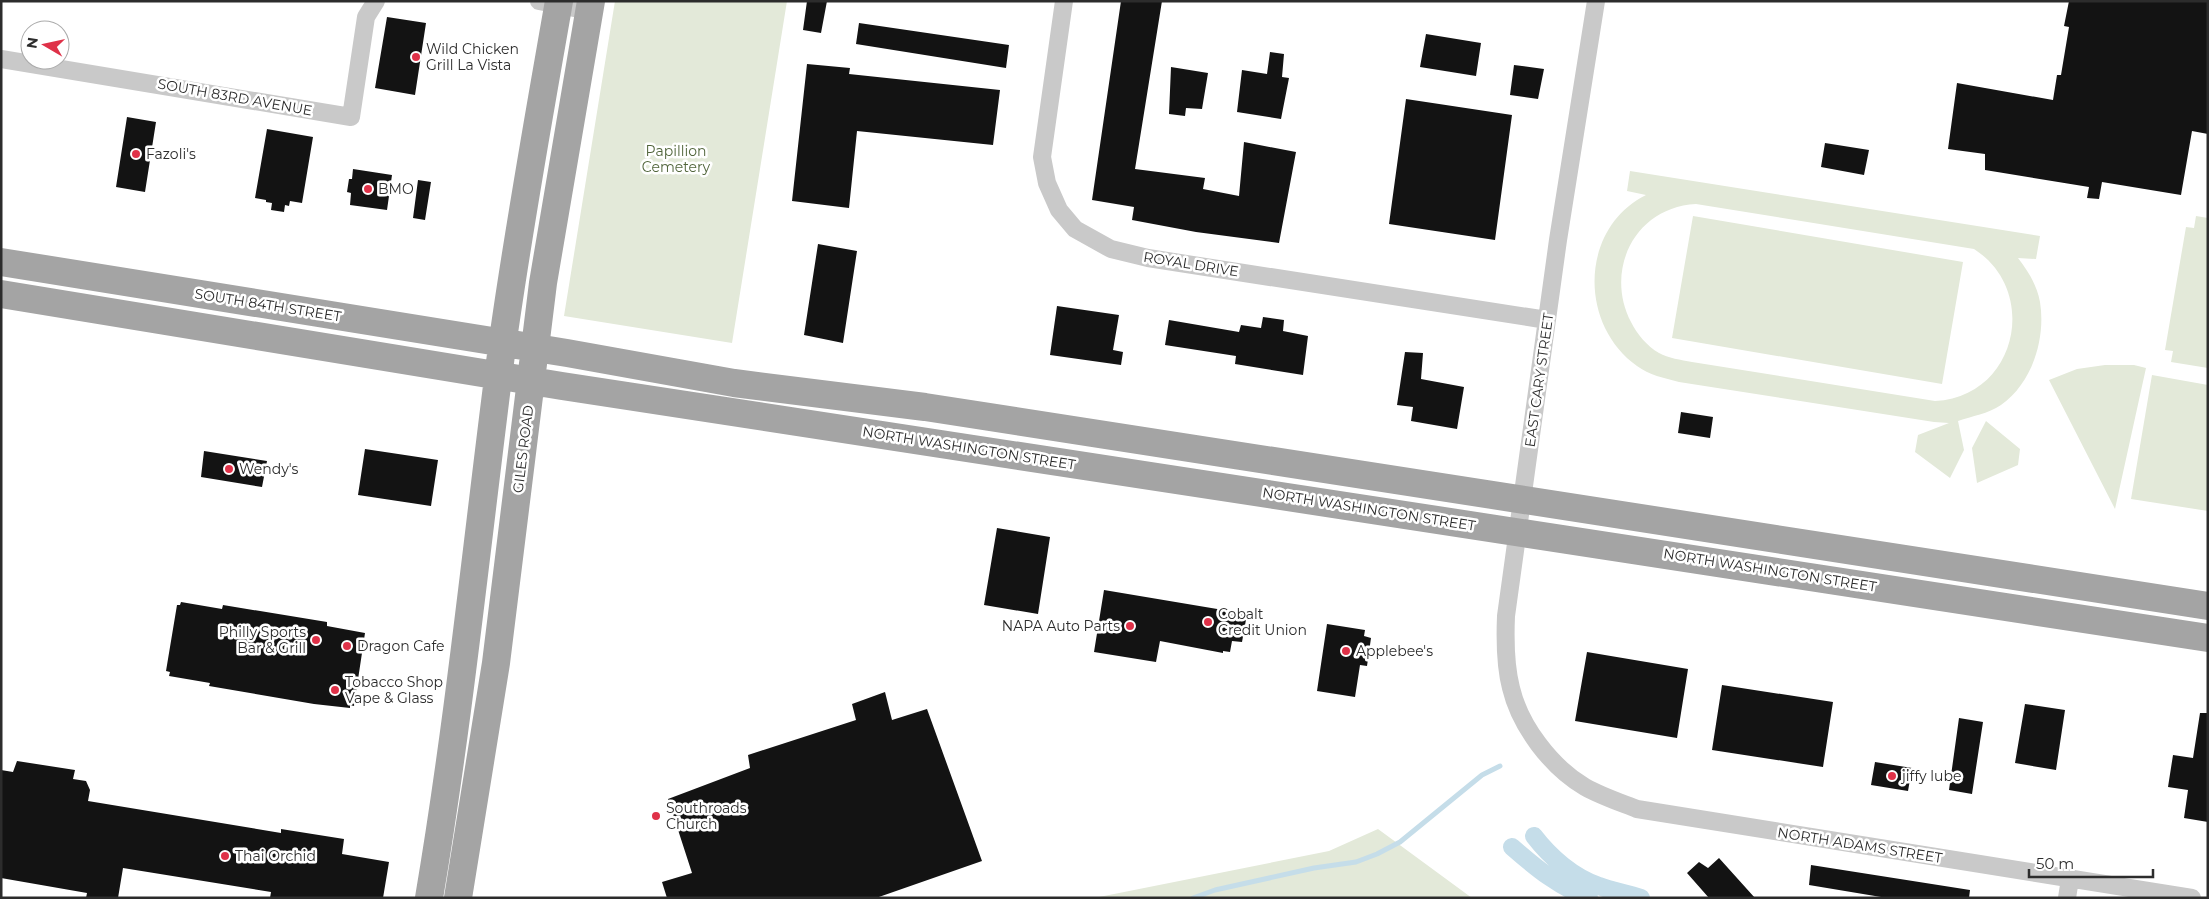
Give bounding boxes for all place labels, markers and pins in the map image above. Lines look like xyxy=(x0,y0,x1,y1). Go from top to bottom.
place label: Wild Chicken Grill La Vista xyxy=(426,40,519,74)
marker: Wild Chicken Grill La Vista xyxy=(410,51,422,63)
place label: Fazoli's xyxy=(146,145,196,163)
marker: Fazoli's xyxy=(130,148,142,160)
place label: BMO xyxy=(378,180,414,198)
marker: BMO xyxy=(362,183,374,195)
place label: Wendy's xyxy=(239,460,299,478)
marker: Wendy's xyxy=(223,463,235,475)
place label: Cobalt Credit Union xyxy=(1218,605,1307,639)
marker: Cobalt Credit Union xyxy=(1202,616,1214,628)
place label: NAPA Auto Parts xyxy=(1002,617,1120,635)
marker: NAPA Auto Parts xyxy=(1124,620,1136,632)
place label: Philly Sports Bar & Grill xyxy=(219,623,306,657)
marker: Philly Sports Bar & Grill xyxy=(310,634,322,646)
place label: Dragon Cafe xyxy=(357,637,445,655)
marker: Dragon Cafe xyxy=(341,640,353,652)
place label: Applebee's xyxy=(1356,642,1433,660)
marker: Applebee's xyxy=(1340,645,1352,657)
place label: Tobacco Shop Vape & Glass xyxy=(345,673,443,707)
marker: Tobacco Shop Vape & Glass xyxy=(329,684,341,696)
place label: jiffy lube xyxy=(1900,767,1961,785)
marker: jiffy lube xyxy=(1886,770,1898,782)
place label: Southroads Church xyxy=(666,799,747,833)
marker: Southroads Church xyxy=(650,810,662,822)
place label: Thai Orchid xyxy=(235,847,316,865)
marker: Thai Orchid xyxy=(219,850,231,862)

